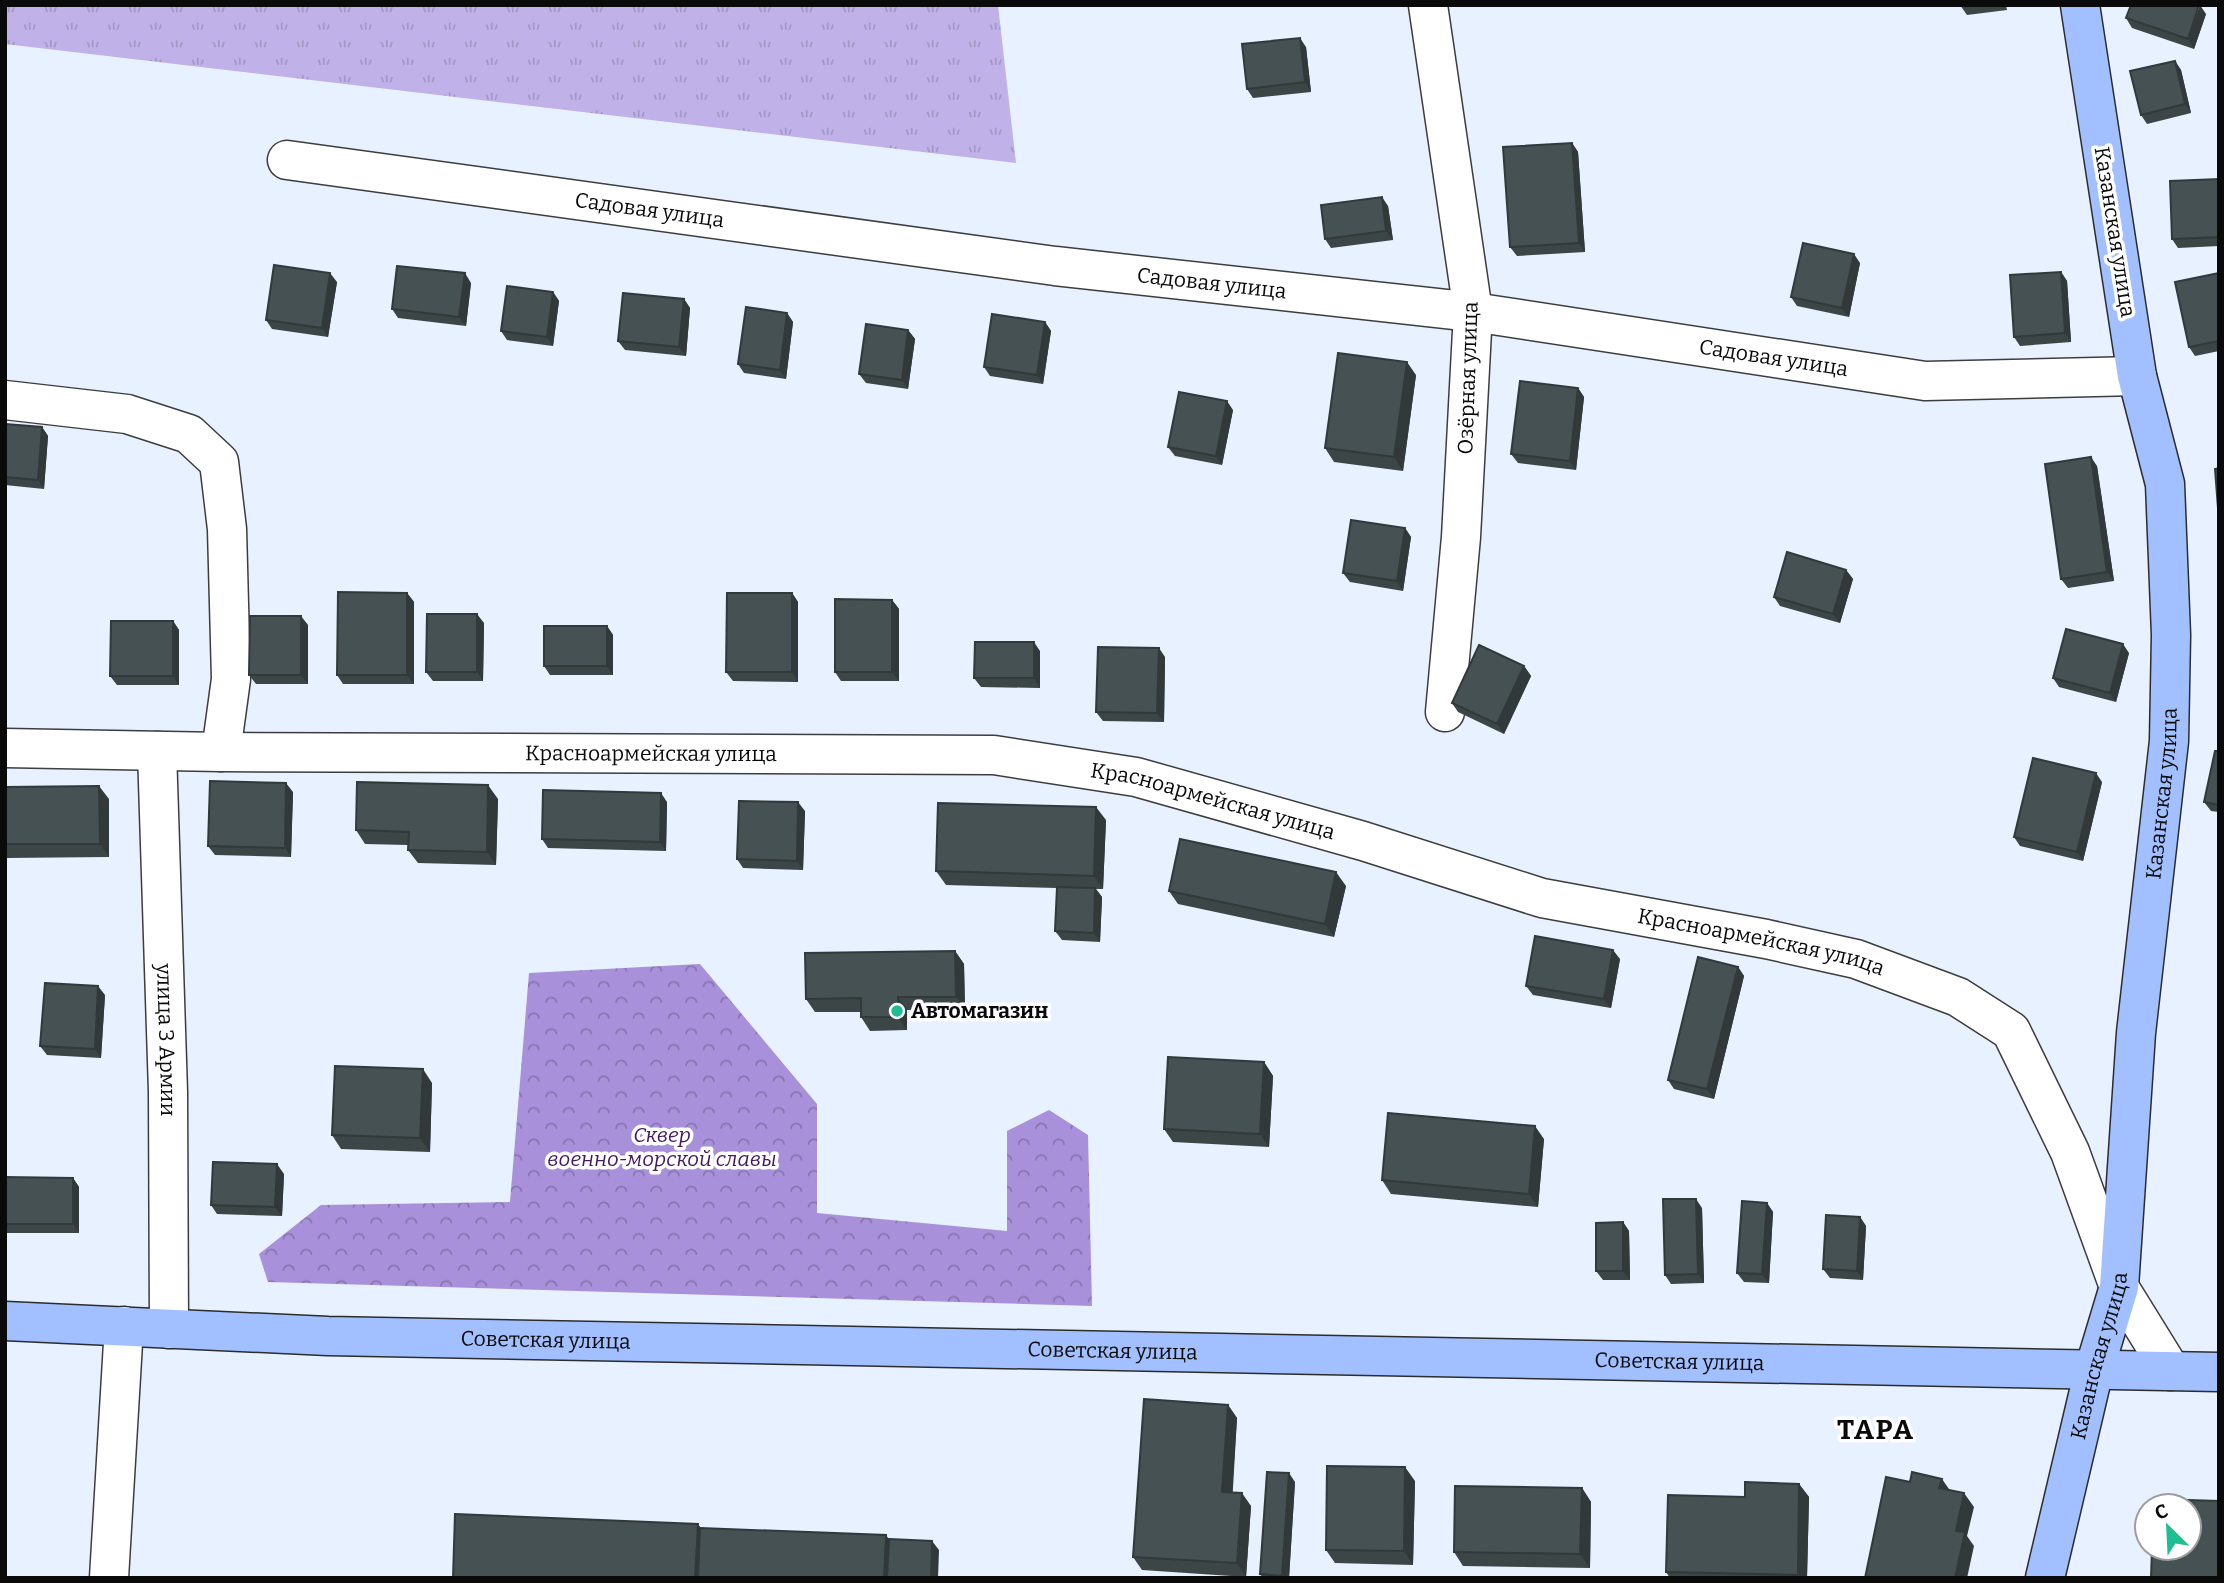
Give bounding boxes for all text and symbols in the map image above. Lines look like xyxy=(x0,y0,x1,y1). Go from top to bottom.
street label: Казанская улица xyxy=(2089,145,2141,320)
street label: Садовая улица xyxy=(573,187,726,233)
street label: Садовая улица xyxy=(1136,262,1288,304)
street label: Озёрная улица xyxy=(1452,301,1484,455)
street label: Садовая улица xyxy=(1697,334,1850,382)
street label: Казанская улица xyxy=(2140,707,2183,881)
street label: Красноармейская улица xyxy=(525,740,777,767)
street label: Красноармейская улица xyxy=(1089,757,1338,846)
street label: Красноармейская улица xyxy=(1636,903,1889,982)
street label: улица 3 Армии xyxy=(151,962,181,1116)
place label: Автомагазин xyxy=(911,998,1048,1024)
marker: Автомагазин xyxy=(889,1003,905,1019)
park label: Сквер военно-морской славы xyxy=(547,1122,777,1172)
street label: Казанская улица xyxy=(2065,1271,2133,1442)
street label: Советская улица xyxy=(460,1326,631,1355)
street label: Советская улица xyxy=(1027,1336,1198,1366)
street label: Советская улица xyxy=(1594,1347,1765,1376)
district label: ТАРА xyxy=(1837,1413,1915,1446)
north arrow xyxy=(2133,1492,2203,1562)
text: С xyxy=(2151,1499,2171,1525)

